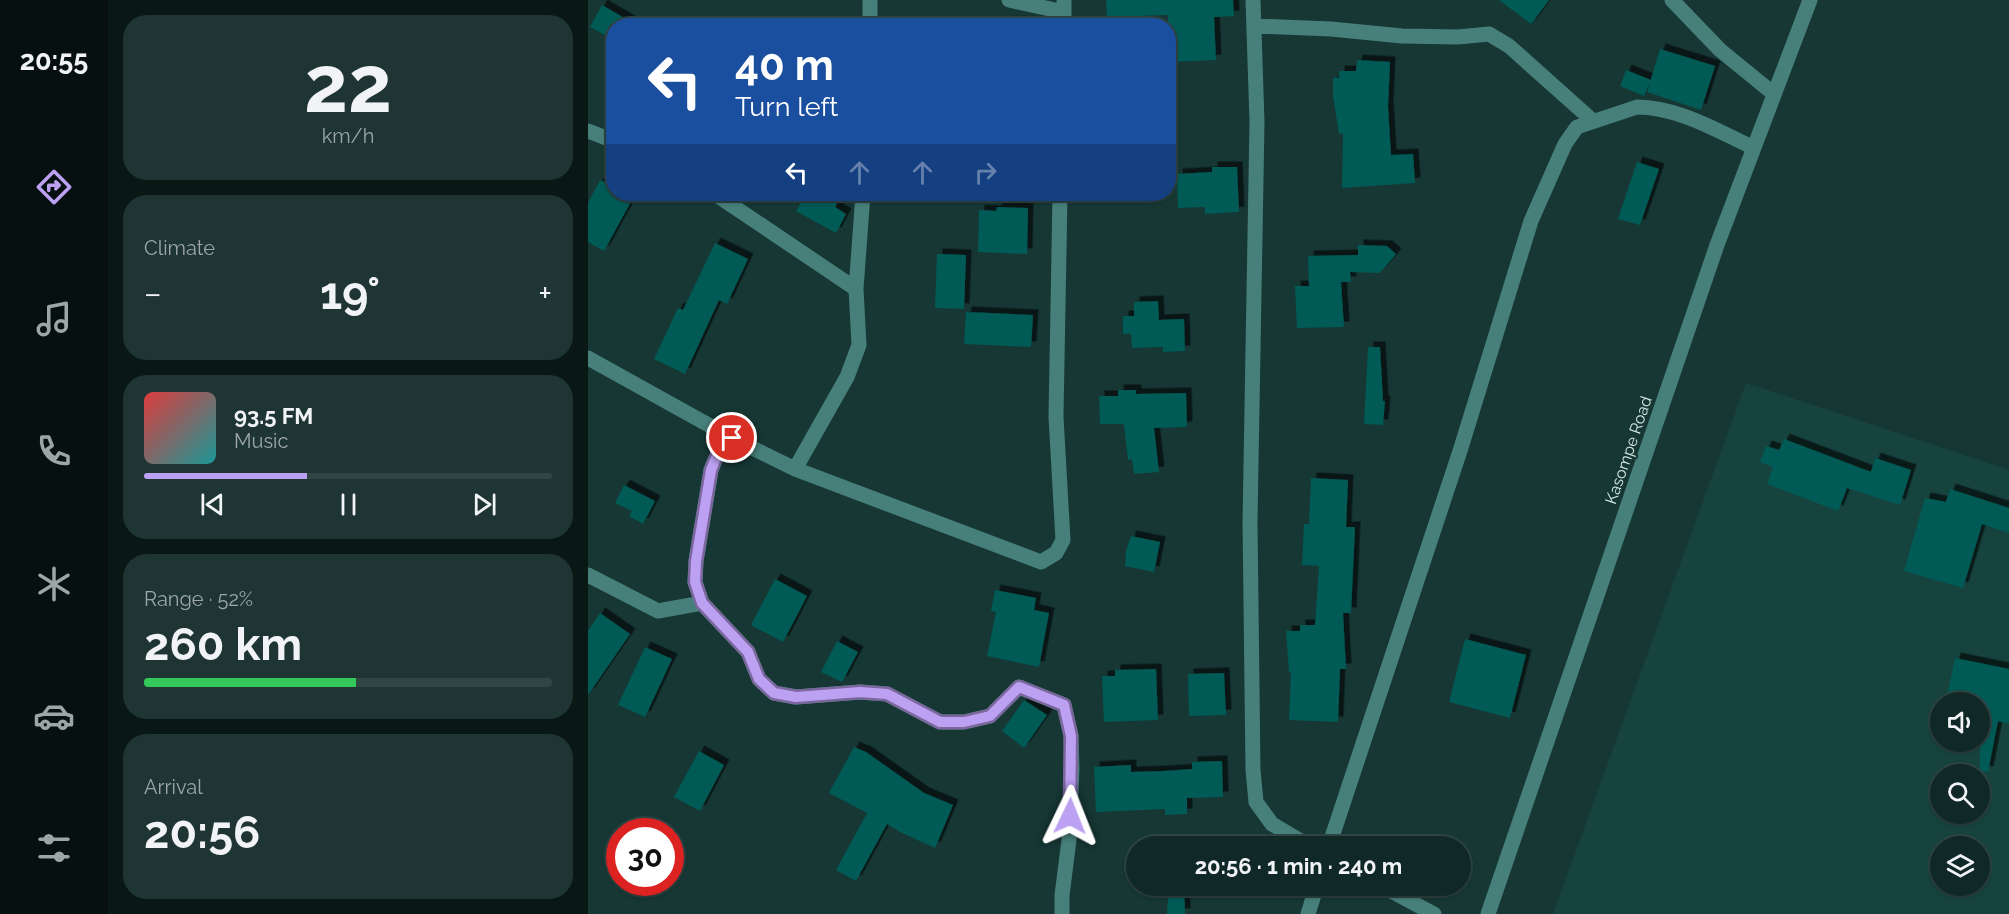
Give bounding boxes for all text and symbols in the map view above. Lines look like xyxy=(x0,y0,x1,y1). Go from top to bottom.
text: 22 xyxy=(304,39,392,130)
text: 40 m xyxy=(735,41,834,90)
icon: left xyxy=(636,42,714,120)
text: 20:55 xyxy=(20,45,88,76)
text: Turn left xyxy=(735,91,838,122)
text: km/h xyxy=(322,124,374,148)
icon: left xyxy=(780,156,813,189)
icon: ahead xyxy=(843,156,876,189)
icon: ahead xyxy=(906,156,939,189)
icon: right xyxy=(969,156,1002,189)
icon: directions xyxy=(33,166,75,208)
text: Climate xyxy=(144,236,215,260)
text: 19° xyxy=(320,267,380,320)
text: − xyxy=(144,274,162,313)
text: + xyxy=(538,274,552,313)
icon: music xyxy=(33,298,75,340)
street label: Kasompe Road xyxy=(1601,394,1656,507)
text: 93.5 FM xyxy=(234,403,313,429)
pin xyxy=(706,412,757,463)
icon: arrive xyxy=(715,421,748,454)
text: Music xyxy=(234,429,288,453)
icon: phone xyxy=(33,430,75,472)
icon: previous xyxy=(196,488,229,521)
icon: pause xyxy=(332,488,365,521)
icon: next xyxy=(468,488,501,521)
icon: climate xyxy=(33,563,75,605)
text: Range · 52% xyxy=(144,587,253,611)
text: 260 km xyxy=(144,618,302,671)
map controls xyxy=(1930,692,1990,896)
button: sound xyxy=(1930,692,1990,752)
icon: car xyxy=(33,695,75,737)
button: search xyxy=(1930,764,1990,824)
text: Arrival xyxy=(144,775,203,799)
position arrow xyxy=(1038,784,1102,848)
text: 20:56 xyxy=(144,806,260,859)
speed limit sign: 30 xyxy=(606,818,684,896)
icon: filters xyxy=(33,827,75,869)
button: layers xyxy=(1930,836,1990,896)
text: 20:56 · 1 min · 240 m xyxy=(1195,853,1402,879)

